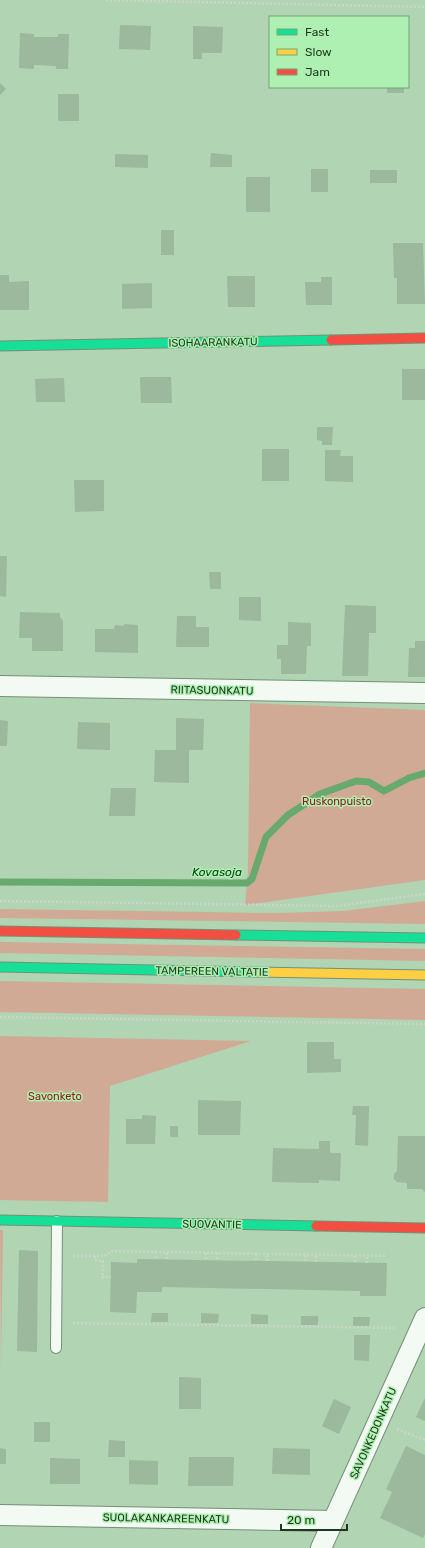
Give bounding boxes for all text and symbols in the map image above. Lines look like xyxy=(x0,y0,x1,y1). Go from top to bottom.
legend xyxy=(269,16,409,88)
text: Fast xyxy=(305,25,329,39)
text: Slow xyxy=(305,45,332,59)
text: Jam xyxy=(305,65,330,79)
street label: ISOHAARANKATU xyxy=(168,335,258,350)
street label: RIITASUONKATU xyxy=(170,683,254,698)
park label: Ruskonpuisto xyxy=(302,795,372,808)
water label: Kovasoja xyxy=(192,865,242,879)
street label: TAMPEREEN VALTATIE xyxy=(155,964,269,979)
park label: Savonketo xyxy=(28,1090,82,1103)
street label: SUOVANTIE xyxy=(182,1217,242,1232)
street label: SAVONKEDONKATU xyxy=(347,1385,399,1481)
scale bar xyxy=(281,1506,347,1532)
street label: SUOLAKANKAREENKATU xyxy=(103,1511,229,1526)
text: 20 m xyxy=(287,1513,315,1527)

